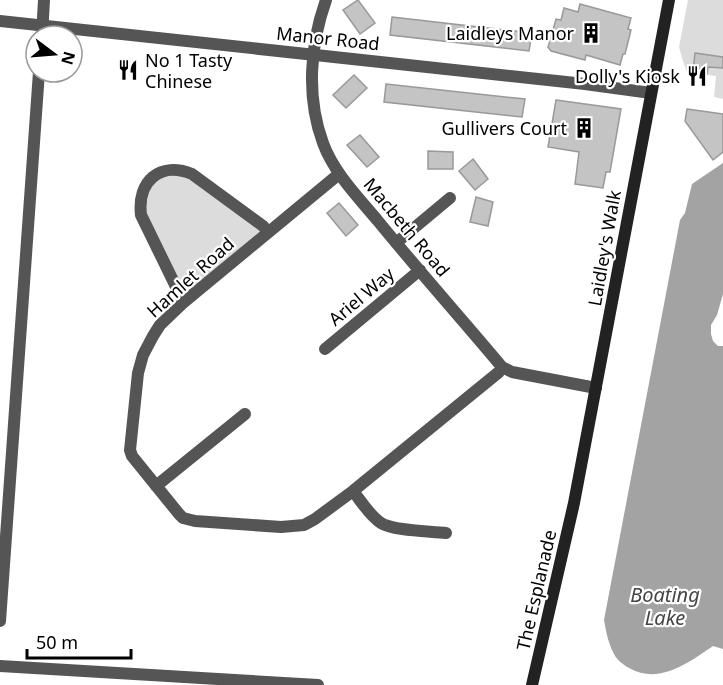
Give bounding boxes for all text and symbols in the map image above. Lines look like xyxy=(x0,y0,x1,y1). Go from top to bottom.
street label: Manor Road xyxy=(275,21,381,55)
place label: Laidleys Manor xyxy=(446,21,575,45)
building icon: Laidleys Manor xyxy=(579,21,603,45)
north arrow xyxy=(24,24,84,84)
place label: No 1 Tasty Chinese xyxy=(145,48,233,93)
text: N xyxy=(56,49,81,67)
restaurant icon: No 1 Tasty Chinese xyxy=(116,58,140,82)
place label: Dolly's Kiosk xyxy=(575,64,680,88)
restaurant icon: Dolly's Kiosk xyxy=(685,64,709,88)
place label: Gullivers Court xyxy=(441,116,567,140)
building icon: Gullivers Court xyxy=(572,116,596,140)
street label: Macbeth Road xyxy=(359,173,455,281)
street label: Laidley's Walk xyxy=(582,188,626,308)
street label: Hamlet Road xyxy=(141,231,239,323)
street label: Ariel Way xyxy=(323,261,399,330)
street label: The Esplanade xyxy=(510,527,562,653)
water label: Boating Lake xyxy=(630,581,700,631)
scale bar xyxy=(27,622,130,660)
text: 50 m xyxy=(36,630,78,654)

